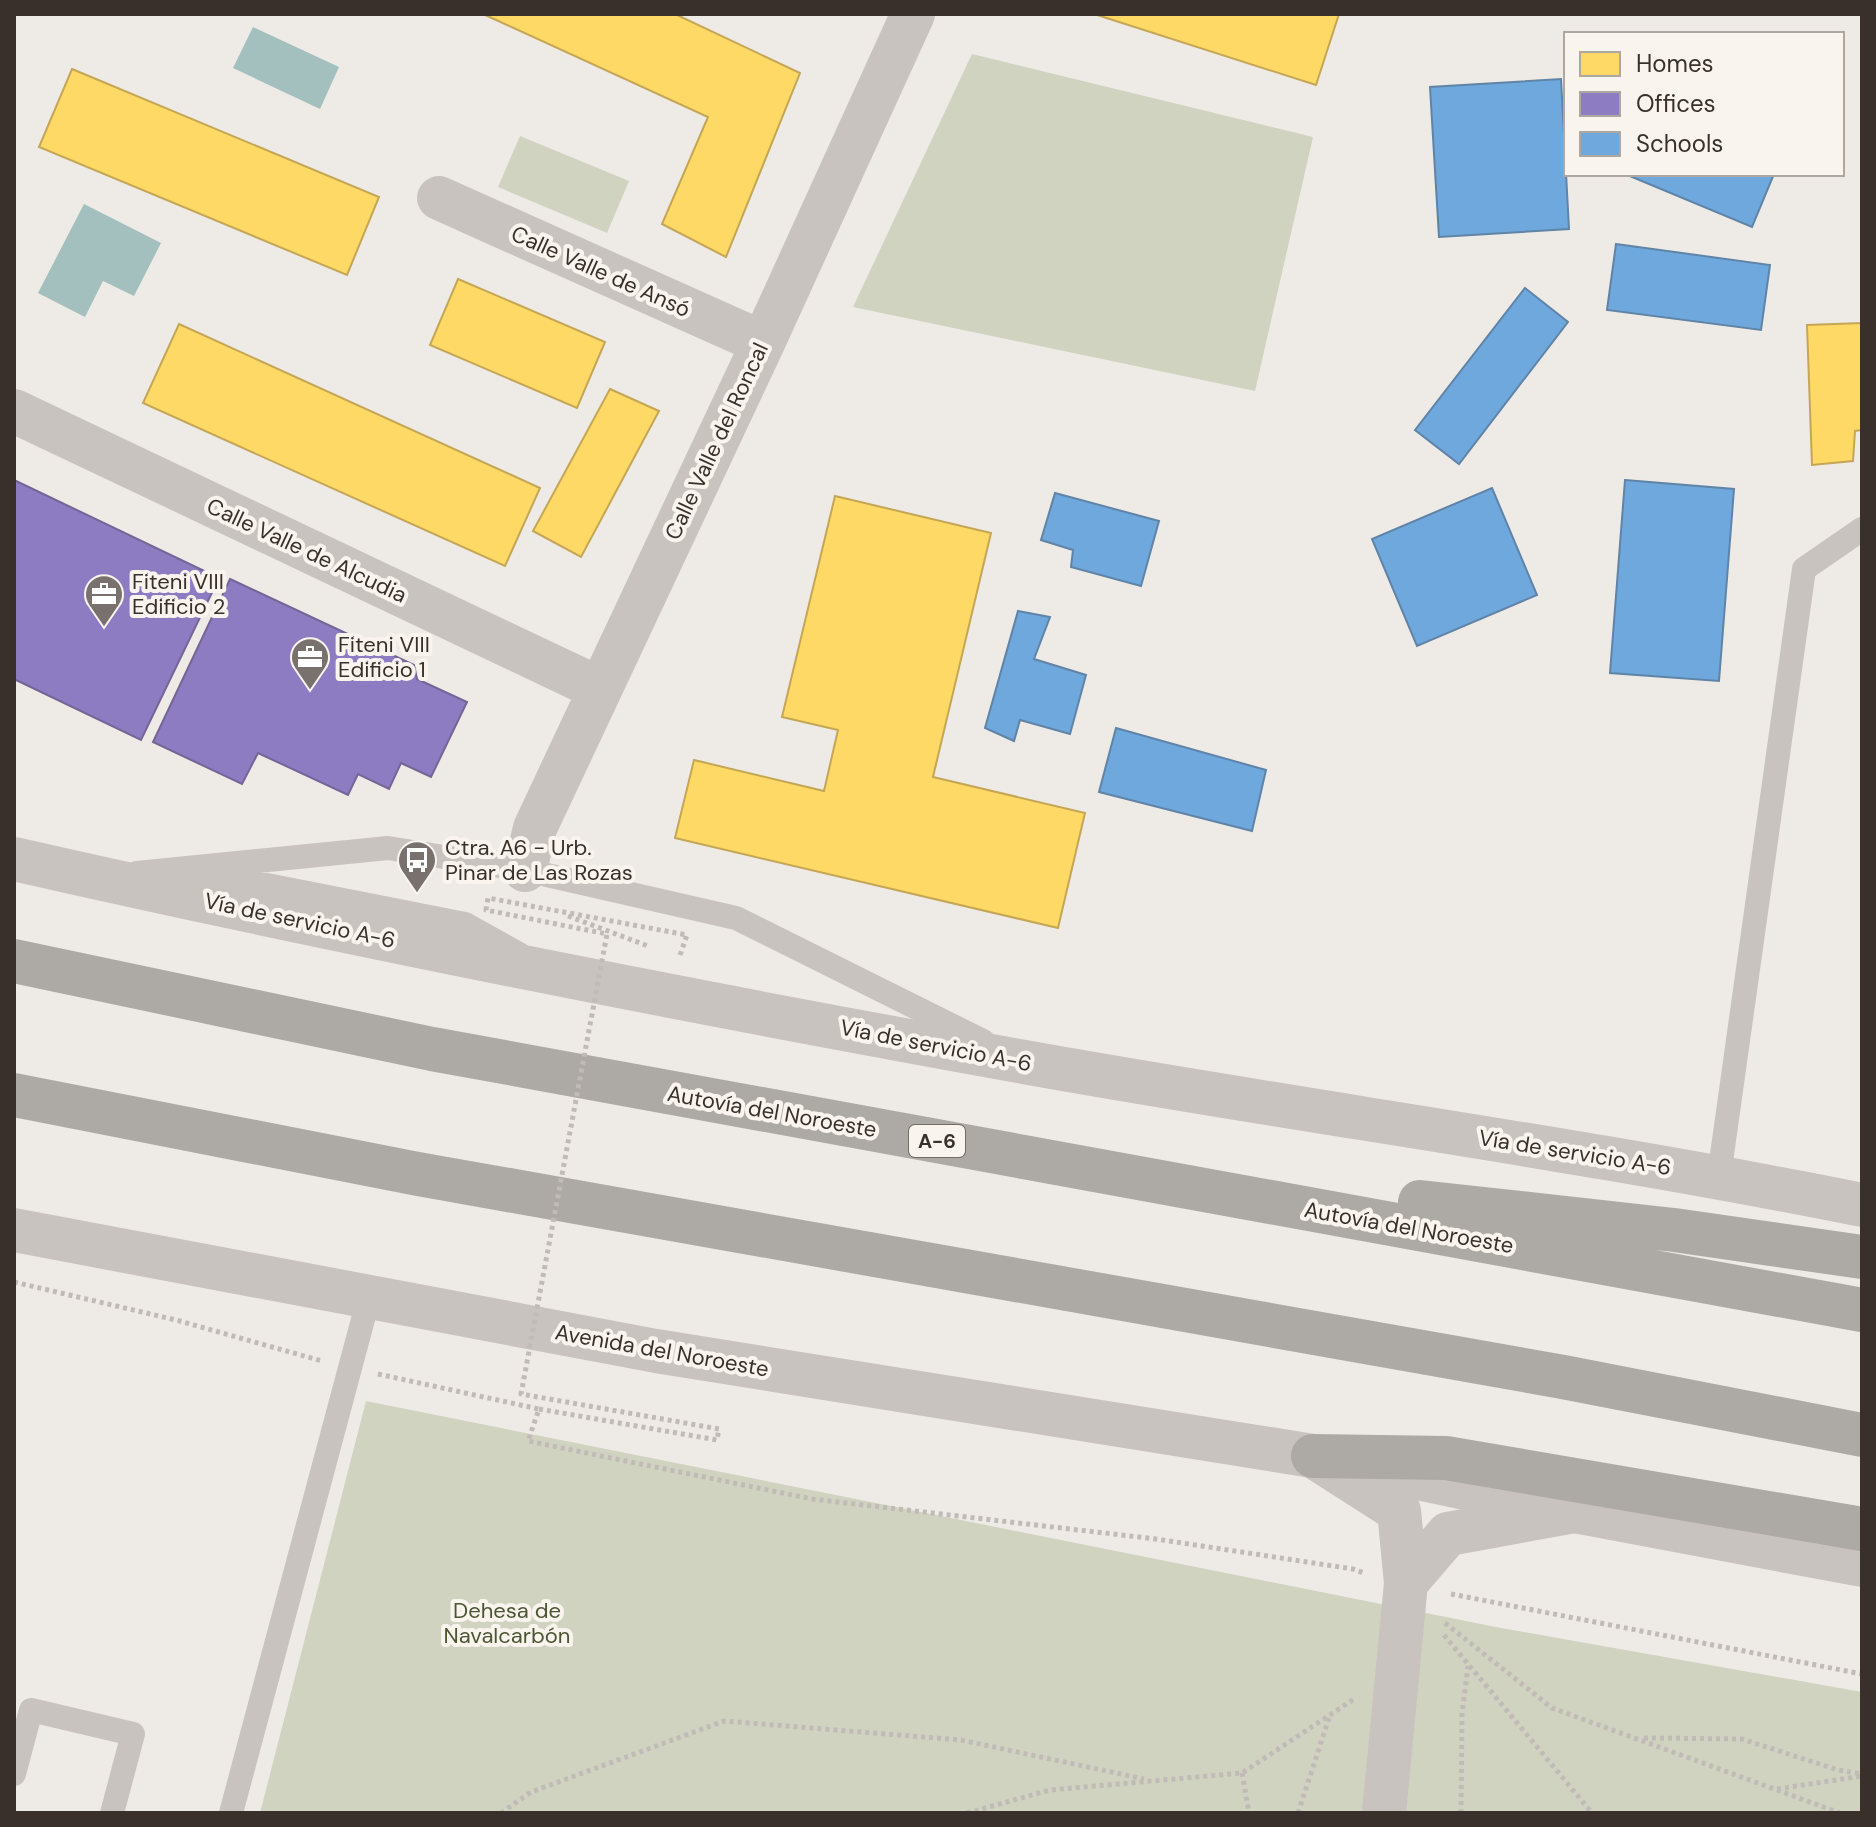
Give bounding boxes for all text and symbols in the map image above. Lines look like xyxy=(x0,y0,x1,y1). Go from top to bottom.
legend xyxy=(1564,32,1844,176)
text: Homes xyxy=(1636,48,1714,79)
text: Offices xyxy=(1636,88,1716,119)
text: Schools xyxy=(1636,128,1723,159)
street label: Calle Valle de Ansó xyxy=(507,219,695,324)
street label: Calle Valle del Roncal xyxy=(658,338,775,544)
street label: Calle Valle de Alcudia xyxy=(202,491,411,610)
place label: Fiteni VIII Edificio 2 xyxy=(132,567,225,621)
office icon: Fiteni VIII Edificio 2 xyxy=(83,573,125,628)
place label: Fiteni VIII Edificio 1 xyxy=(338,630,430,684)
office icon: Fiteni VIII Edificio 1 xyxy=(289,636,331,691)
place label: Ctra. A6 - Urb. Pinar de Las Rozas xyxy=(445,833,633,887)
bus stop icon: Ctra. A6 - Urb. Pinar de Las Rozas xyxy=(396,839,438,894)
street label: Vía de servicio A-6 xyxy=(202,886,398,955)
street label: Vía de servicio A-6 xyxy=(838,1013,1034,1078)
street label: Autovía del Noroeste xyxy=(665,1079,879,1144)
street label: Vía de servicio A-6 xyxy=(1477,1123,1673,1182)
road number: A-6 xyxy=(909,1125,965,1157)
street label: Autovía del Noroeste xyxy=(1302,1195,1516,1260)
street label: Avenida del Noroeste xyxy=(553,1317,771,1384)
park label: Dehesa de Navalcarbón xyxy=(444,1596,570,1650)

